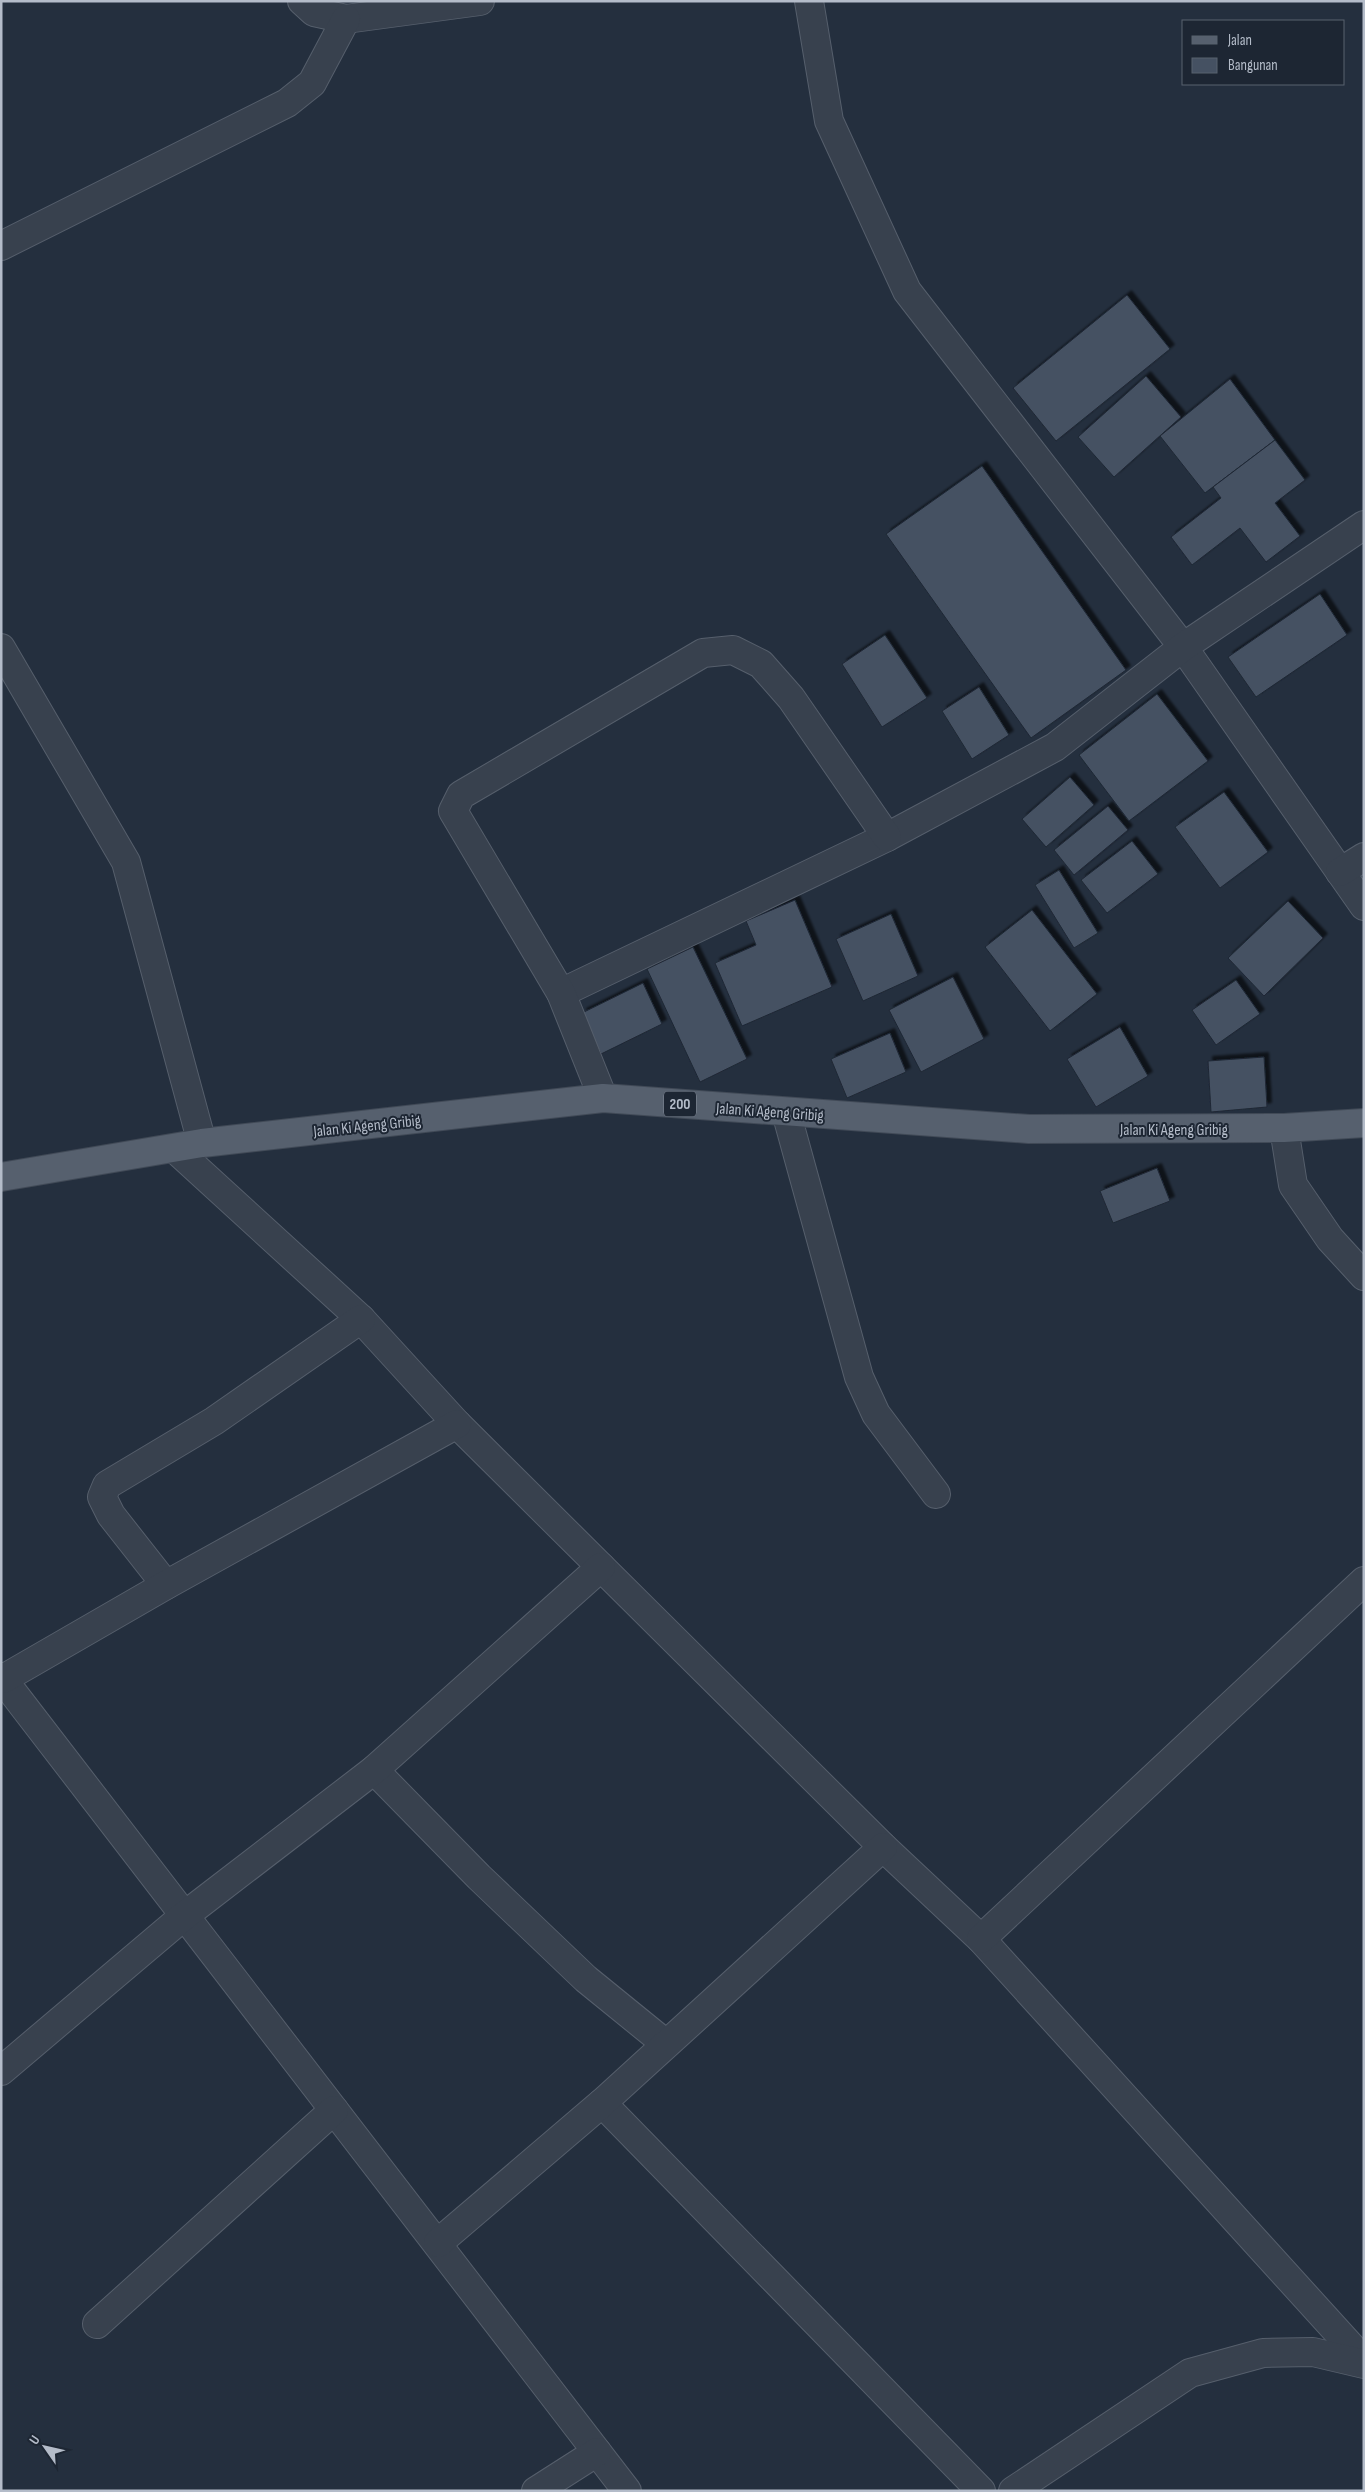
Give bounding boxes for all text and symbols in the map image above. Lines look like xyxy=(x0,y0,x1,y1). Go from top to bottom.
legend xyxy=(1182,20,1345,85)
text: Jalan xyxy=(1227,31,1252,50)
text: Bangunan xyxy=(1228,56,1278,75)
road number: 200 xyxy=(664,1092,696,1116)
street label: Jalan Ki Ageng Gribig xyxy=(714,1099,824,1126)
street label: Jalan Ki Ageng Gribig xyxy=(311,1111,422,1142)
street label: Jalan Ki Ageng Gribig xyxy=(1119,1121,1228,1140)
north arrow xyxy=(20,2422,70,2472)
text: U xyxy=(26,2432,44,2448)

